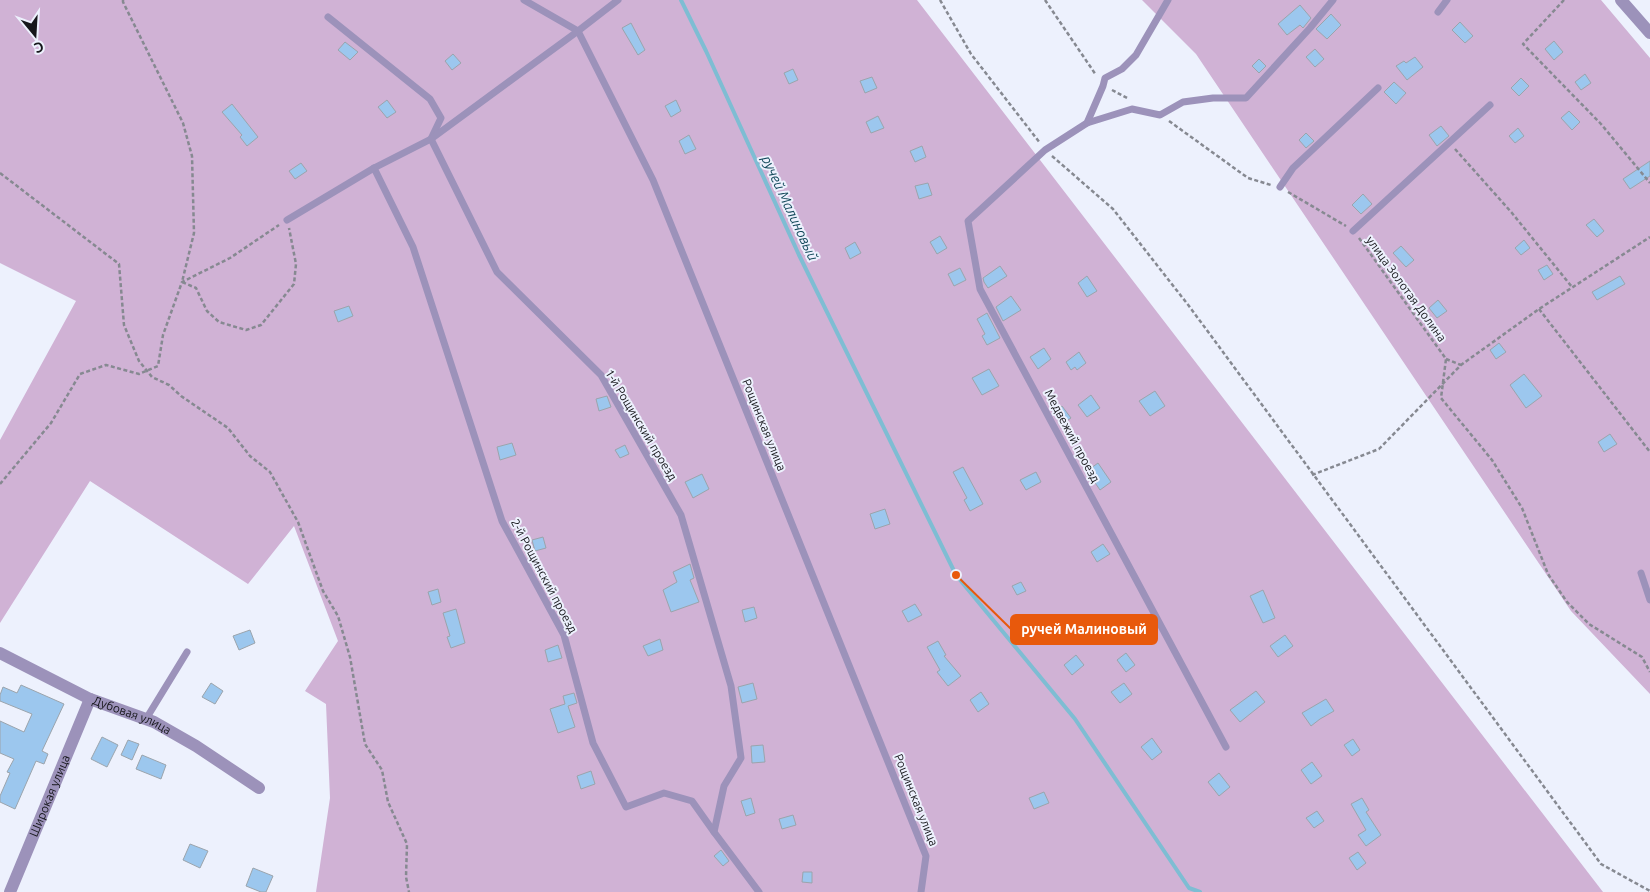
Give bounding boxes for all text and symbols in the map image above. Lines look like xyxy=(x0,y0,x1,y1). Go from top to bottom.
north arrow xyxy=(10,10,60,60)
text: С xyxy=(32,38,46,56)
water label: ручей Малиновый xyxy=(758,152,822,263)
street label: улица Золотая Долина xyxy=(1364,234,1449,344)
street label: 1-й Рощинский проезд xyxy=(603,367,680,483)
street label: Рощинская улица xyxy=(740,377,789,473)
street label: Медвежий проезд xyxy=(1042,387,1102,485)
street label: 2-й Рощинский проезд xyxy=(509,517,580,635)
callout: ручей Малиновый xyxy=(1011,615,1157,644)
text: ручей Малиновый xyxy=(1021,621,1147,637)
street label: Дубовая улица xyxy=(91,693,174,736)
street label: Рощинская улица xyxy=(892,752,941,848)
street label: Широкая улица xyxy=(27,753,72,839)

